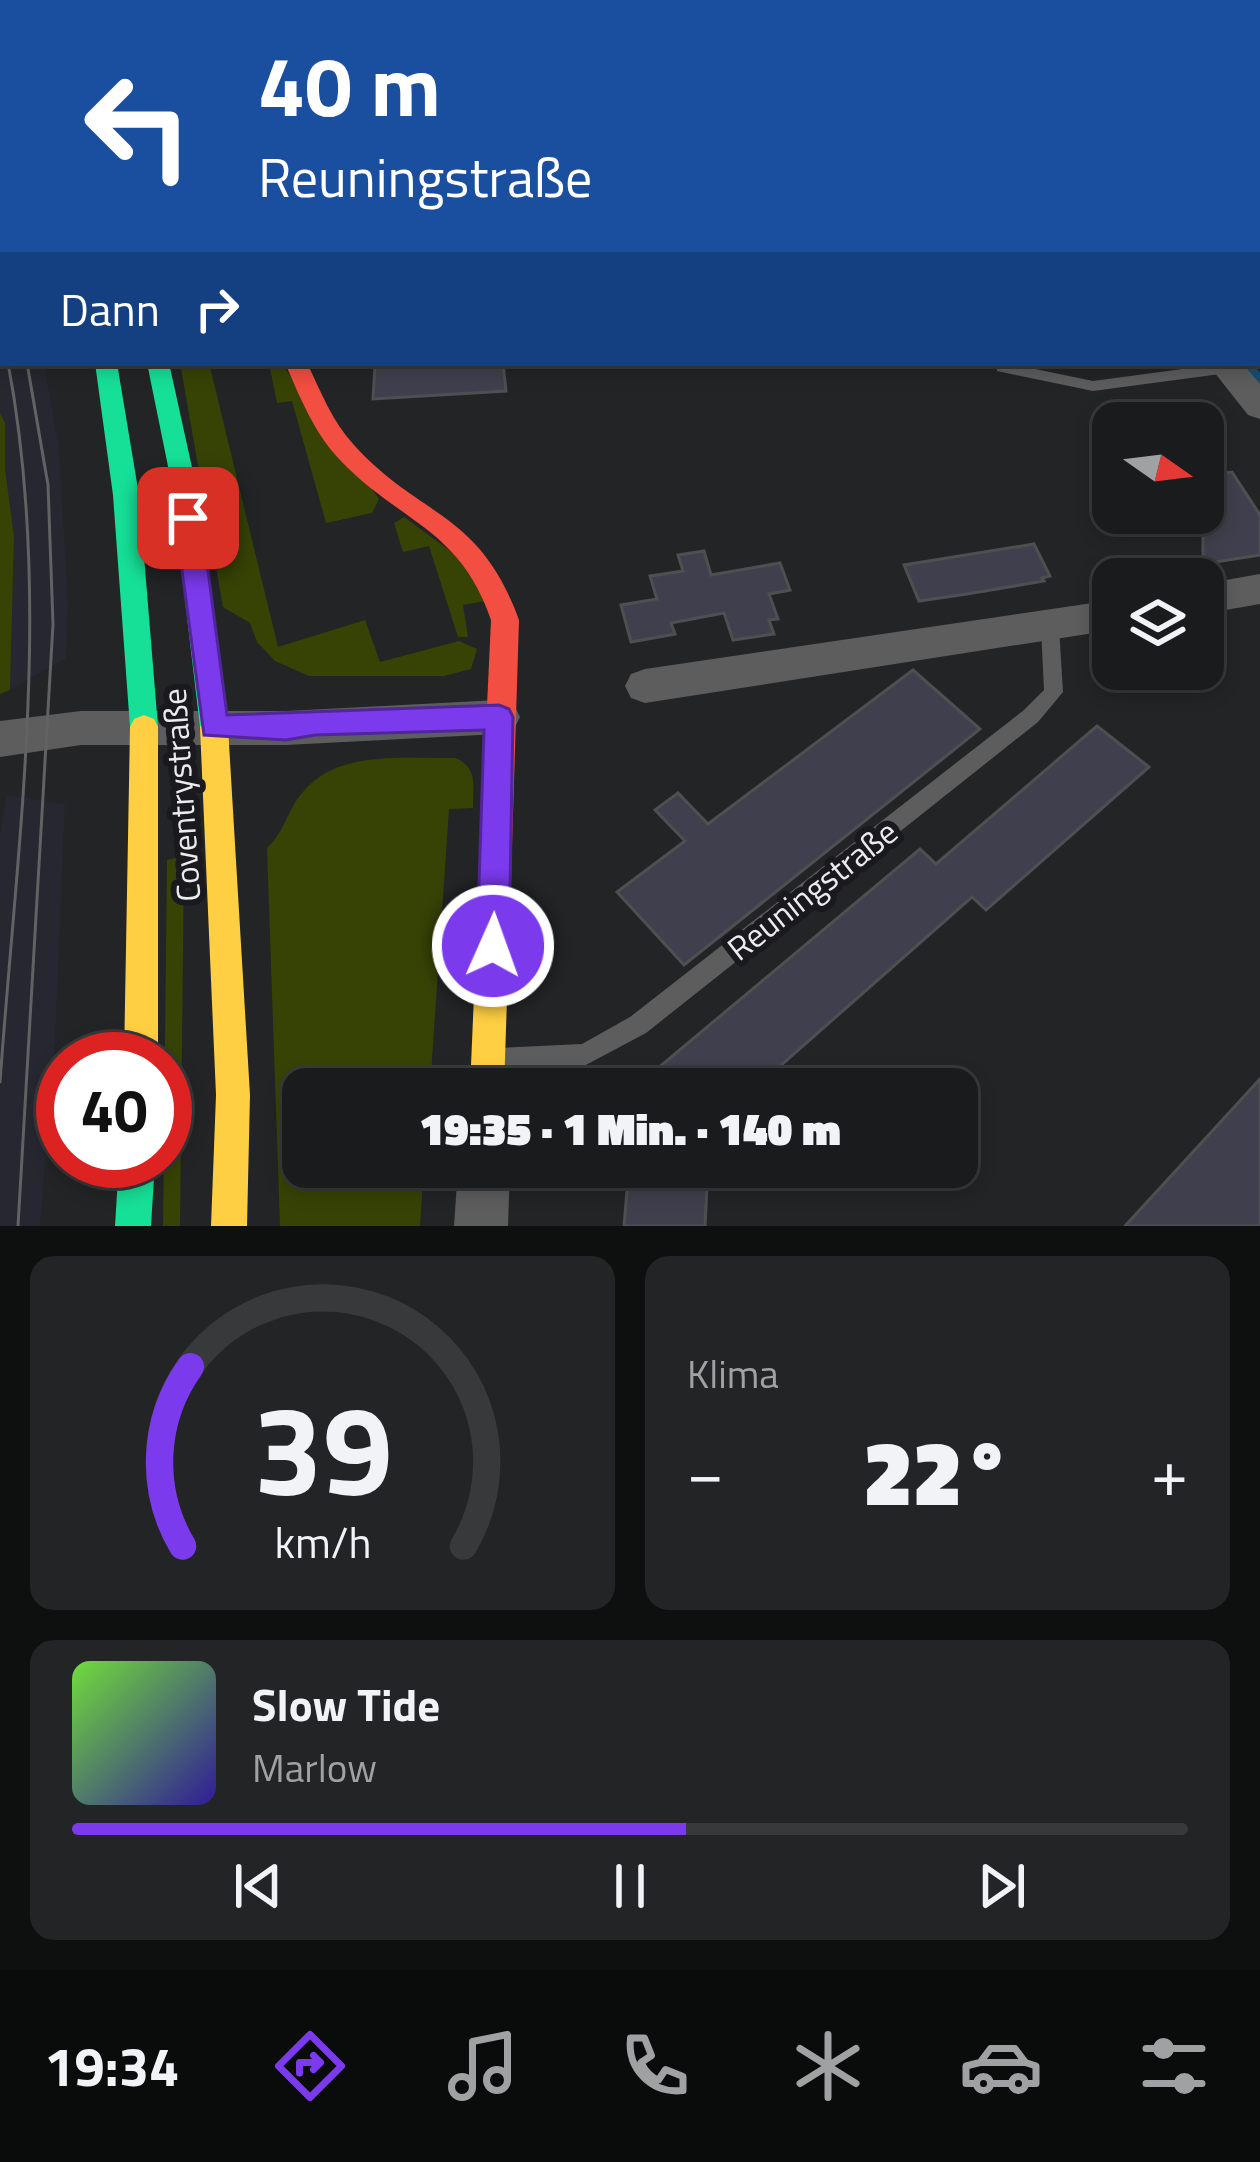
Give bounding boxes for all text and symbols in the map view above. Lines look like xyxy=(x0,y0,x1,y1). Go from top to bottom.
text: 40 m xyxy=(258,21,441,149)
icon: left xyxy=(60,48,216,204)
text: Reuningstraße xyxy=(258,136,592,218)
text: Dann xyxy=(60,275,160,343)
icon: right xyxy=(184,276,250,342)
north arrow xyxy=(1092,402,1224,534)
map controls xyxy=(1092,402,1224,690)
pin xyxy=(137,467,239,569)
icon: arrive xyxy=(155,485,221,551)
button: layers xyxy=(1092,558,1224,690)
street label: Coventrystraße xyxy=(149,687,213,903)
street label: Reuningstraße xyxy=(716,807,908,973)
position arrow xyxy=(430,883,556,1009)
speed limit sign: 40 xyxy=(36,1032,192,1188)
text: 19:35 · 1 Min. · 140 m xyxy=(419,1094,841,1162)
text: Klima xyxy=(687,1344,779,1403)
text: 39 xyxy=(253,1354,392,1543)
text: 22° xyxy=(863,1403,1012,1540)
text: − xyxy=(687,1421,724,1522)
text: + xyxy=(1151,1421,1188,1522)
text: km/h xyxy=(274,1509,371,1575)
text: Slow Tide xyxy=(252,1670,440,1738)
text: Marlow xyxy=(252,1738,377,1797)
icon: previous xyxy=(225,1853,291,1919)
icon: pause xyxy=(597,1853,663,1919)
icon: next xyxy=(969,1853,1035,1919)
icon: directions xyxy=(268,2024,352,2108)
icon: music xyxy=(441,2024,525,2108)
icon: phone xyxy=(613,2024,697,2108)
icon: climate xyxy=(786,2024,870,2108)
icon: car xyxy=(959,2024,1043,2108)
icon: filters xyxy=(1132,2024,1216,2108)
text: 19:34 xyxy=(44,2025,179,2107)

